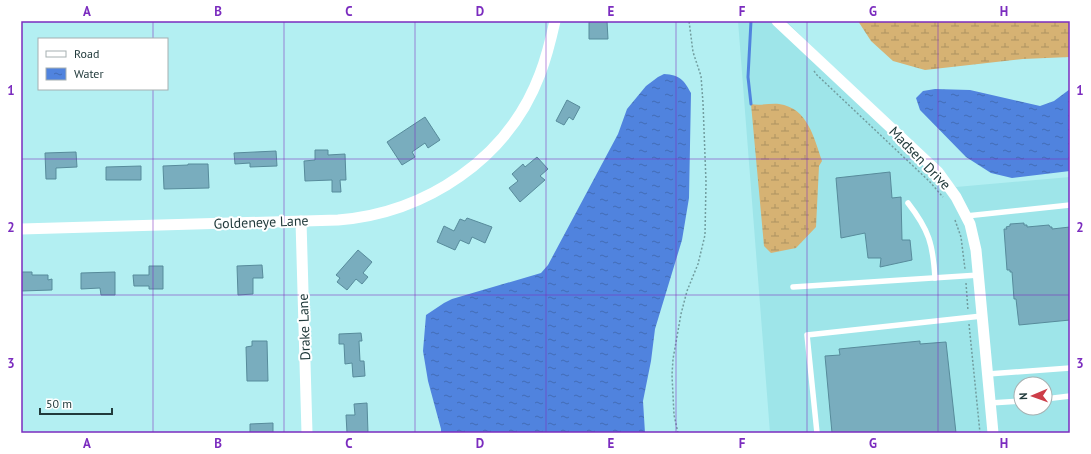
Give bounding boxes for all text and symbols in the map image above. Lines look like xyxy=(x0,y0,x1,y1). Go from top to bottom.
text: A xyxy=(83,3,91,20)
text: B xyxy=(214,3,222,20)
text: C xyxy=(345,3,353,20)
text: D xyxy=(476,3,484,20)
text: E xyxy=(608,3,615,20)
text: F xyxy=(739,3,746,20)
text: G xyxy=(869,3,877,20)
text: H xyxy=(1000,3,1008,20)
legend xyxy=(38,38,168,90)
text: Road xyxy=(74,46,99,61)
text: Water xyxy=(74,66,104,81)
text: 1 xyxy=(7,82,15,99)
text: 1 xyxy=(1076,82,1084,99)
street label: Madsen Drive xyxy=(885,122,955,194)
street label: Goldeneye Lane xyxy=(213,211,309,233)
text: 2 xyxy=(7,219,15,236)
text: 2 xyxy=(1076,219,1084,236)
street label: Drake Lane xyxy=(294,293,314,361)
text: 3 xyxy=(7,355,15,372)
text: 3 xyxy=(1076,355,1084,372)
north arrow xyxy=(1013,376,1053,416)
scale bar xyxy=(40,390,112,416)
text: N xyxy=(1016,392,1030,400)
text: 50 m xyxy=(46,396,72,411)
text: A xyxy=(83,435,91,452)
text: B xyxy=(214,435,222,452)
text: C xyxy=(345,435,353,452)
text: D xyxy=(476,435,484,452)
text: E xyxy=(608,435,615,452)
text: F xyxy=(739,435,746,452)
text: G xyxy=(869,435,877,452)
text: H xyxy=(1000,435,1008,452)

